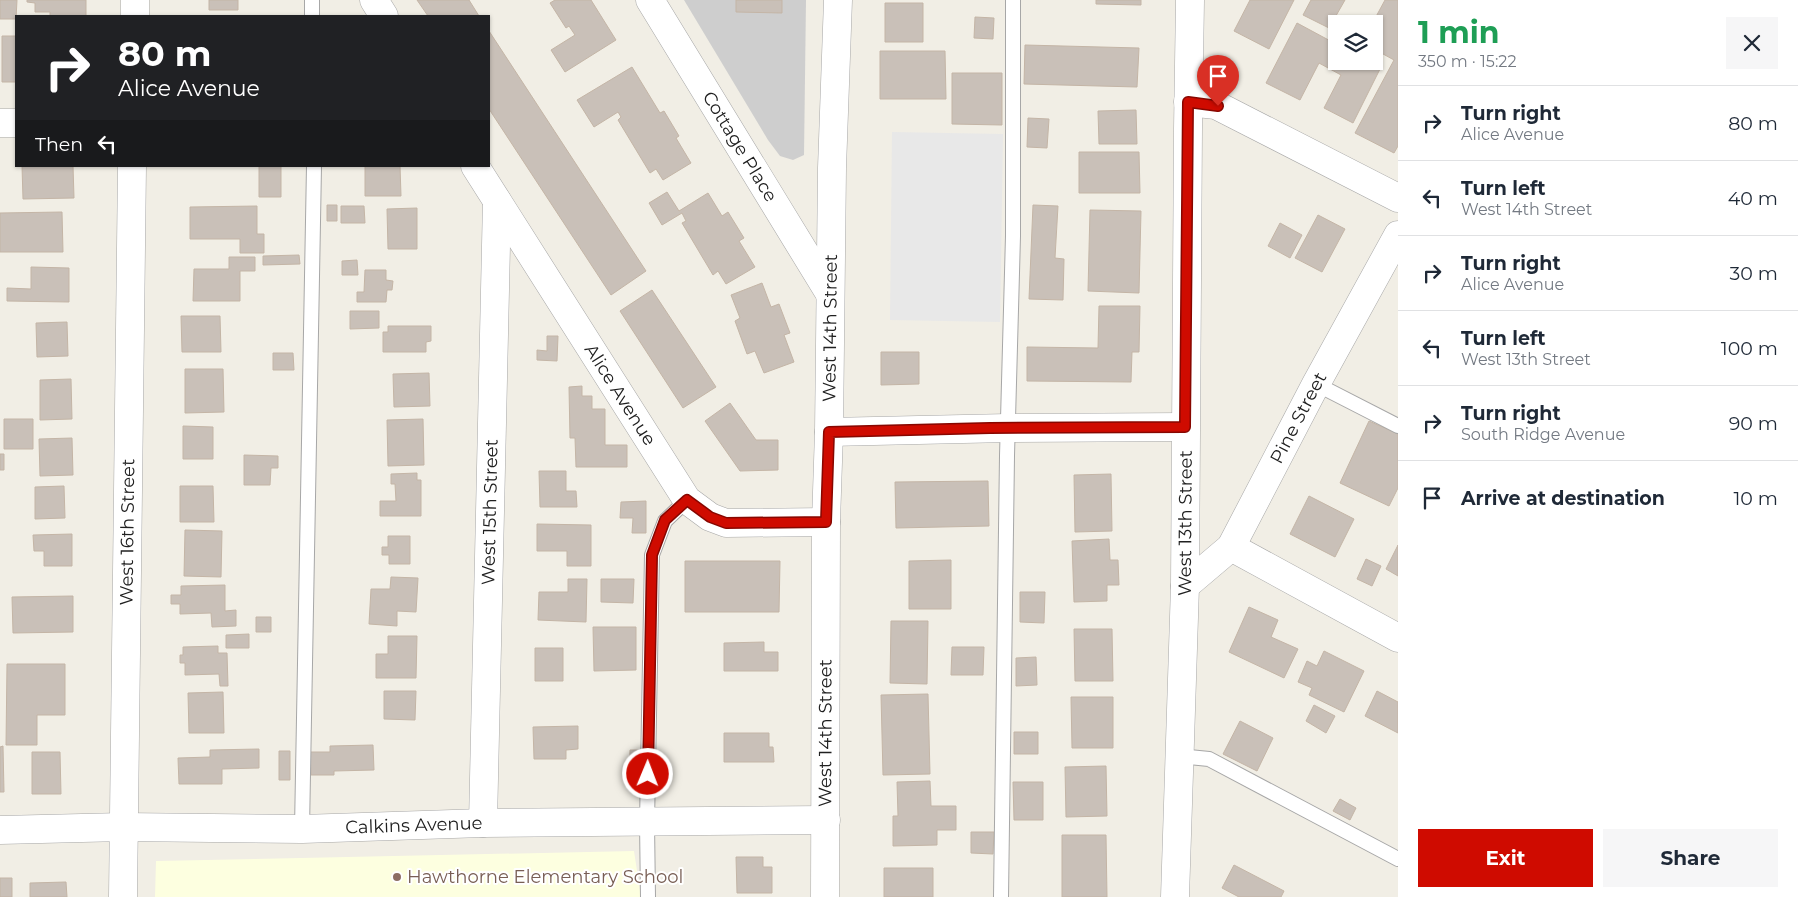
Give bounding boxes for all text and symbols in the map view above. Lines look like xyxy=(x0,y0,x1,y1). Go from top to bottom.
text: 1 min xyxy=(1418,14,1499,51)
map controls xyxy=(1328,15,1383,70)
button: layers xyxy=(1328,15,1383,70)
button: close xyxy=(1726,17,1778,69)
text: 80 m xyxy=(118,32,212,75)
icon: right xyxy=(35,35,100,100)
text: 350 m · 15:22 xyxy=(1418,52,1517,71)
pin xyxy=(1197,55,1239,106)
icon: arrive xyxy=(1204,62,1232,90)
text: Alice Avenue xyxy=(118,75,260,102)
street label: Cottage Place xyxy=(698,87,782,206)
text: Turn right xyxy=(1461,102,1561,125)
icon: right xyxy=(1418,109,1446,137)
text: 80 m xyxy=(1728,112,1778,135)
text: Alice Avenue xyxy=(1461,125,1564,144)
icon: left xyxy=(93,130,121,158)
text: Then xyxy=(35,133,83,156)
text: Turn left xyxy=(1461,177,1546,200)
icon: left xyxy=(1418,184,1446,212)
text: 40 m xyxy=(1728,187,1778,210)
text: West 14th Street xyxy=(1461,200,1592,219)
text: Turn right xyxy=(1461,252,1561,275)
street label: West 14th Street xyxy=(818,254,842,402)
icon: right xyxy=(1418,259,1446,287)
text: 30 m xyxy=(1730,262,1778,285)
text: Alice Avenue xyxy=(1461,275,1564,294)
text: Turn left xyxy=(1461,327,1546,350)
icon: left xyxy=(1418,334,1446,362)
text: 100 m xyxy=(1721,337,1778,360)
street label: Alice Avenue xyxy=(580,340,661,450)
text: West 13th Street xyxy=(1461,350,1591,369)
street label: Pine Street xyxy=(1265,368,1331,467)
text: Turn right xyxy=(1461,402,1561,425)
icon: right xyxy=(1418,409,1446,437)
text: 90 m xyxy=(1729,412,1778,435)
text: South Ridge Avenue xyxy=(1461,425,1625,444)
street label: West 15th Street xyxy=(477,439,503,585)
street label: West 13th Street xyxy=(1174,450,1197,597)
street label: West 16th Street xyxy=(116,458,139,606)
icon: arrive xyxy=(1418,484,1446,512)
text: Arrive at destination xyxy=(1461,487,1665,510)
text: 10 m xyxy=(1733,487,1778,510)
street label: West 14th Street xyxy=(814,659,837,807)
position arrow xyxy=(621,747,673,799)
street label: Calkins Avenue xyxy=(345,812,483,839)
button: Exit xyxy=(1418,829,1593,887)
button: Share xyxy=(1603,829,1778,887)
place label: Hawthorne Elementary School xyxy=(407,866,683,888)
marker: Hawthorne Elementary School xyxy=(391,871,403,883)

